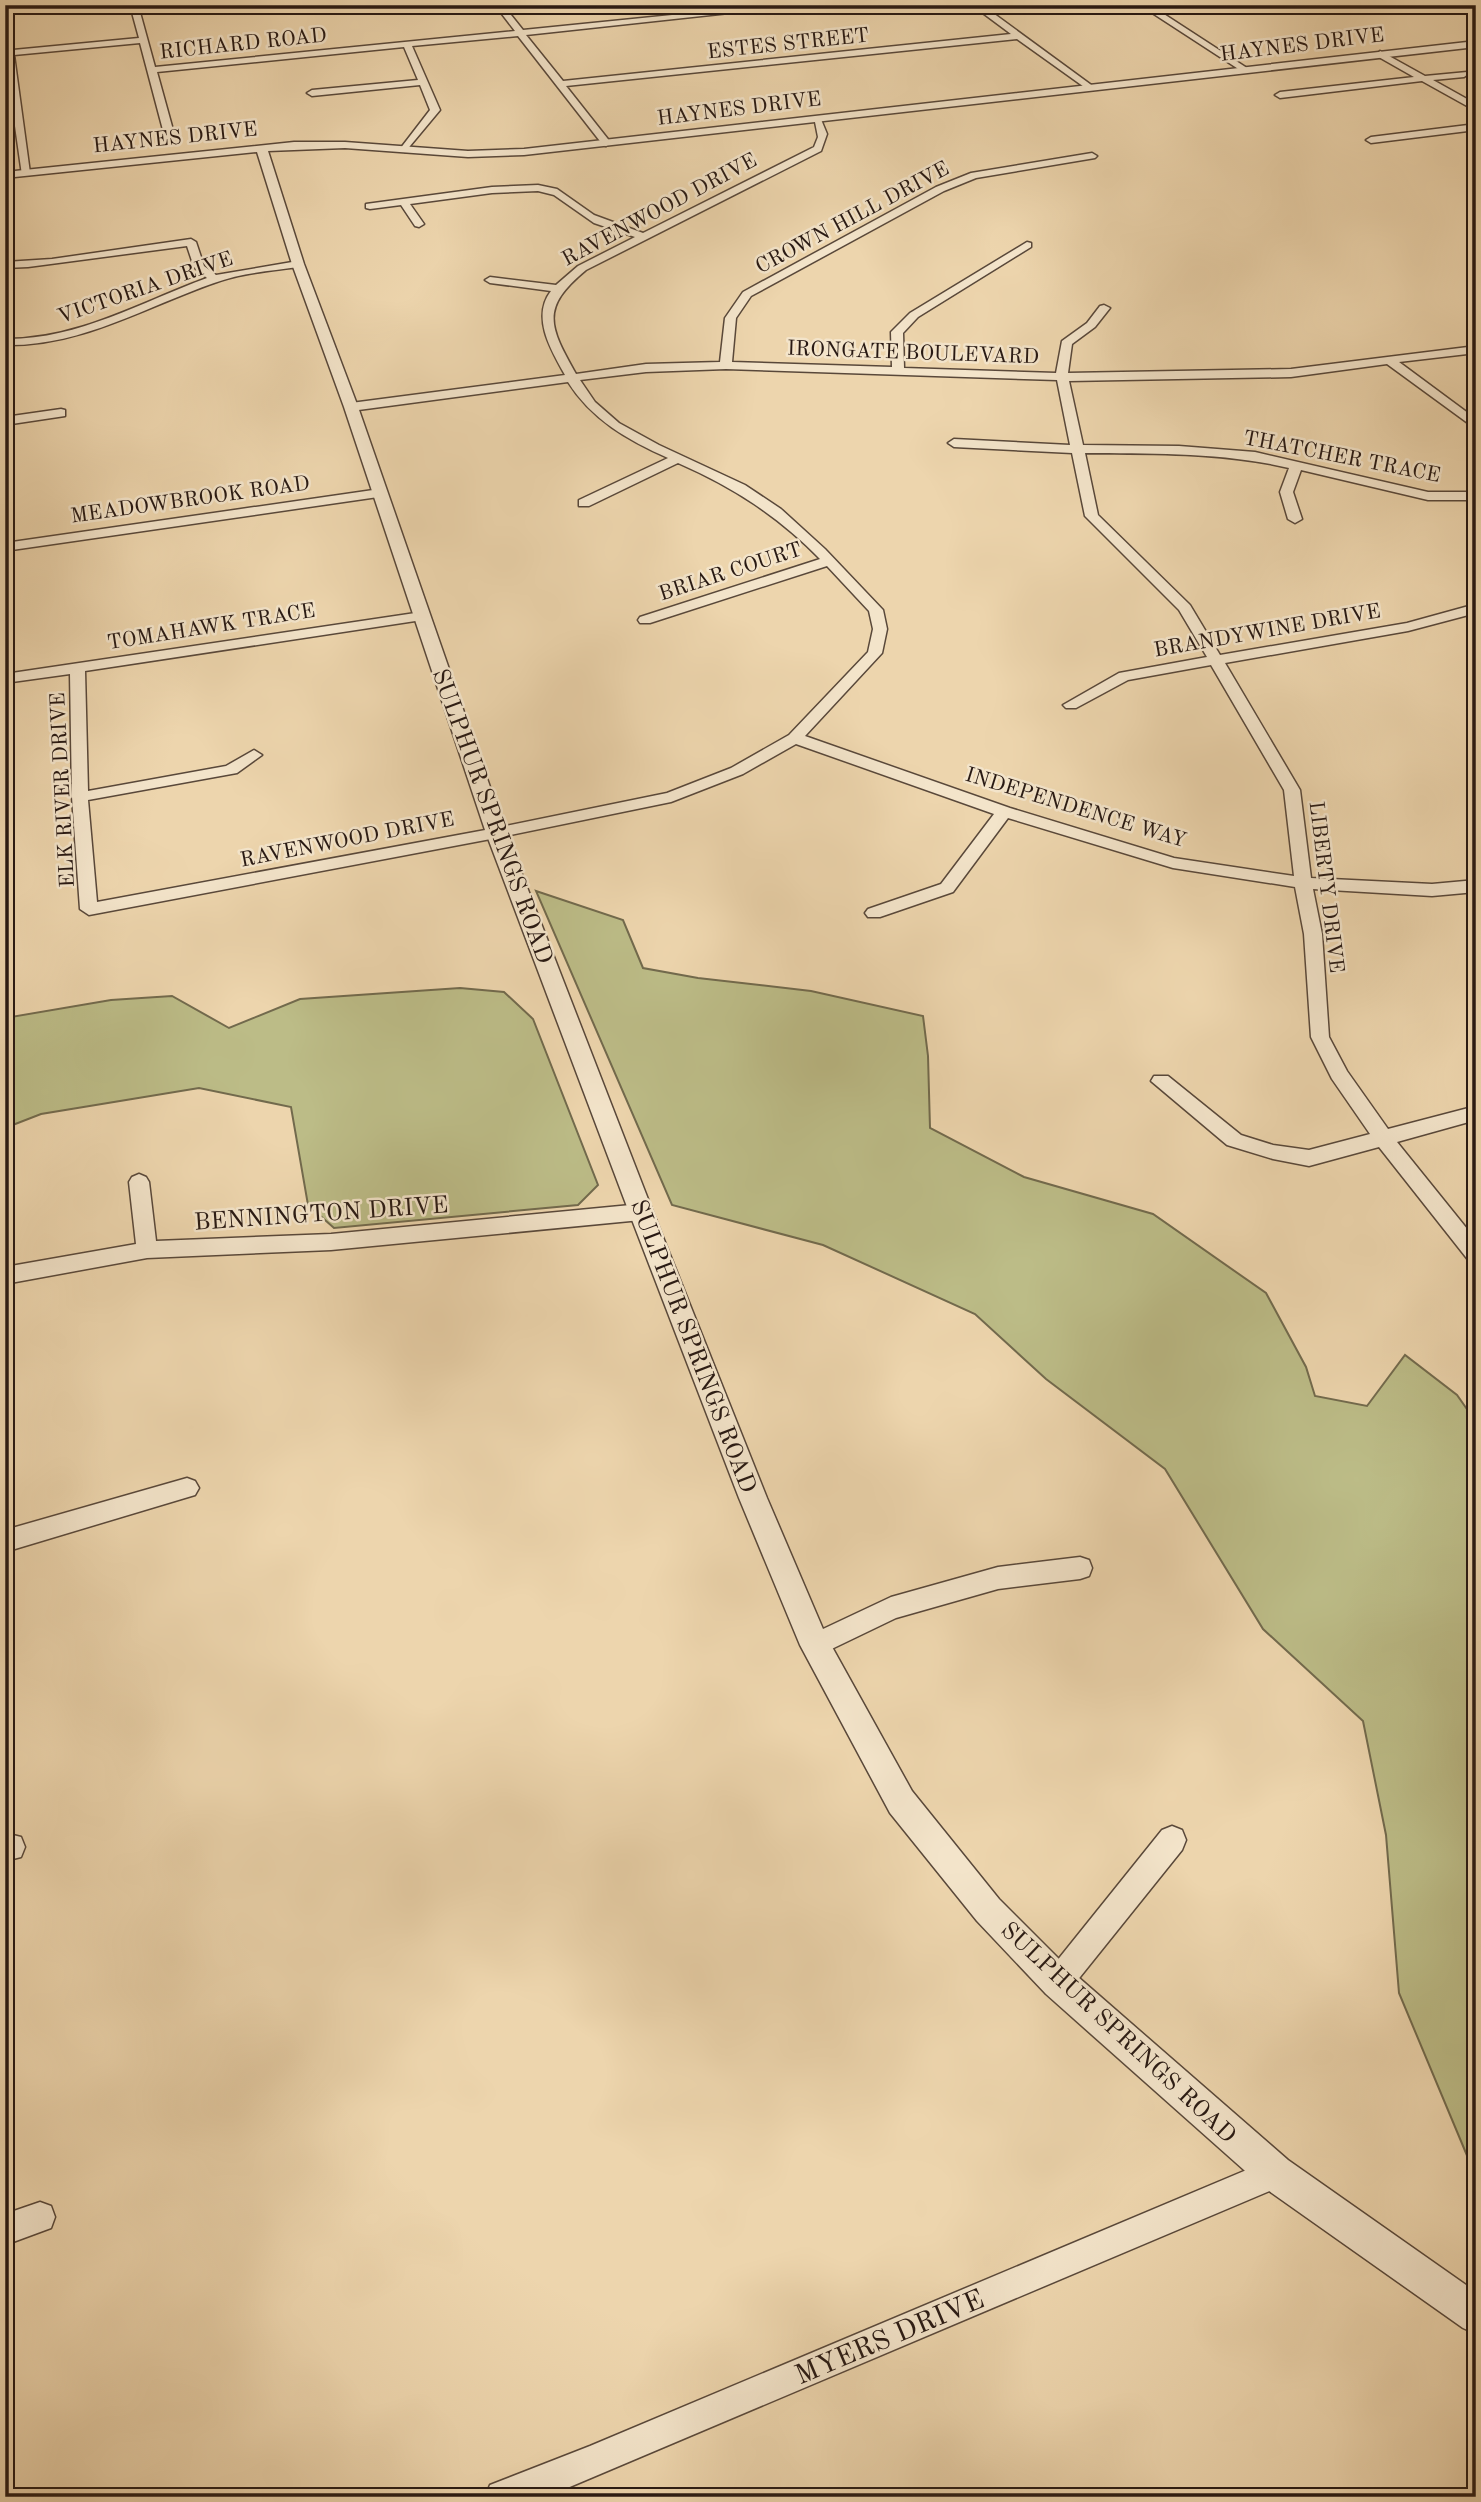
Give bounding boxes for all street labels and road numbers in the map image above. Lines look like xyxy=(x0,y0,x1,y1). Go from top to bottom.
street label: RICHARD ROAD xyxy=(158,25,328,64)
street label: HAYNES DRIVE xyxy=(1219,25,1386,66)
street label: ESTES STREET xyxy=(706,26,870,63)
street label: HAYNES DRIVE xyxy=(656,89,823,130)
street label: HAYNES DRIVE xyxy=(92,119,258,158)
street label: RAVENWOOD DRIVE xyxy=(559,150,761,271)
street label: CROWN HILL DRIVE xyxy=(752,158,953,278)
street label: VICTORIA DRIVE xyxy=(55,249,236,328)
street label: IRONGATE BOULEVARD xyxy=(786,339,1039,368)
street label: THATCHER TRACE xyxy=(1241,428,1442,487)
street label: MEADOWBROOK ROAD xyxy=(69,473,311,528)
street label: BRIAR COURT xyxy=(656,539,805,605)
street label: TOMAHAWK TRACE xyxy=(106,601,317,654)
street label: BRANDYWINE DRIVE xyxy=(1152,601,1382,662)
street label: SULPHUR SPRINGS ROAD xyxy=(427,666,556,967)
street label: ELK RIVER DRIVE xyxy=(48,692,79,888)
street label: INDEPENDENCE WAY xyxy=(963,765,1189,852)
street label: LIBERTY DRIVE xyxy=(1305,800,1346,974)
street label: RAVENWOOD DRIVE xyxy=(238,809,456,872)
street label: BENNINGTON DRIVE xyxy=(193,1194,449,1236)
street label: SULPHUR SPRINGS ROAD xyxy=(625,1197,759,1497)
street label: SULPHUR SPRINGS ROAD xyxy=(995,1918,1240,2149)
street label: MYERS DRIVE xyxy=(792,2286,989,2391)

